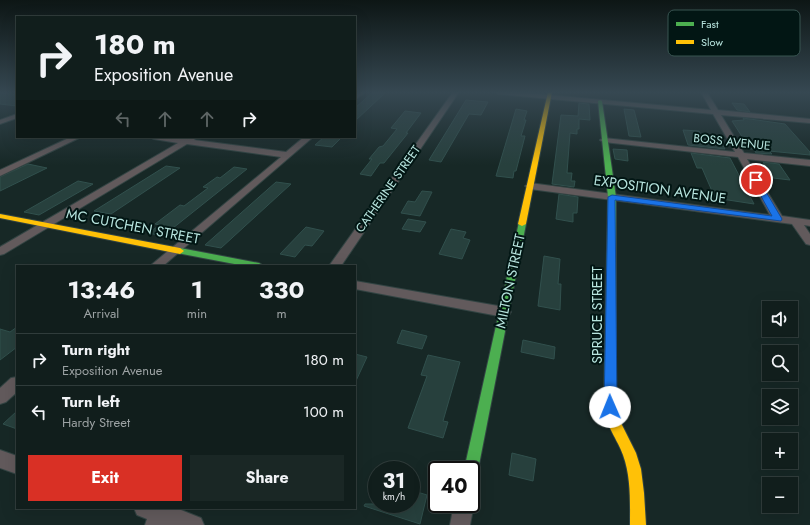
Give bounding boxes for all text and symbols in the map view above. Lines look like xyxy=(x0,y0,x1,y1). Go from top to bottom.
legend xyxy=(668,10,800,56)
text: Fast xyxy=(701,16,719,32)
text: 180 m xyxy=(94,24,176,65)
icon: right xyxy=(28,32,80,84)
text: Slow xyxy=(701,34,723,50)
text: Exposition Avenue xyxy=(94,62,233,88)
icon: left xyxy=(112,108,134,130)
icon: ahead xyxy=(154,108,176,130)
icon: ahead xyxy=(196,108,218,130)
icon: right xyxy=(238,108,260,130)
street label: BOSS AVENUE xyxy=(692,129,772,155)
street label: CATHERINE STREET xyxy=(351,141,425,236)
pin xyxy=(739,163,773,197)
icon: arrive xyxy=(745,169,767,191)
street label: EXPOSITION AVENUE xyxy=(593,170,727,208)
street label: MC CUTCHEN STREET xyxy=(65,203,202,249)
street label: MILTON STREET xyxy=(490,232,530,330)
street label: SPRUCE STREET xyxy=(587,266,607,364)
text: 13:46 xyxy=(68,272,135,307)
text: 1 xyxy=(191,272,203,307)
text: 330 xyxy=(259,272,304,307)
map controls xyxy=(762,301,798,513)
button: sound xyxy=(762,301,798,337)
text: Arrival xyxy=(83,304,119,323)
text: min xyxy=(187,304,207,323)
text: m xyxy=(276,304,287,323)
text: Turn right xyxy=(62,339,130,361)
button: search xyxy=(762,345,798,381)
icon: right xyxy=(28,349,50,371)
text: 180 m xyxy=(304,349,344,371)
text: Exposition Avenue xyxy=(62,361,163,380)
position arrow xyxy=(589,386,631,428)
button: layers xyxy=(762,389,798,425)
text: Turn left xyxy=(62,391,120,413)
icon: left xyxy=(28,401,50,423)
text: 100 m xyxy=(303,401,344,423)
text: Hardy Street xyxy=(62,413,130,432)
button: + xyxy=(762,433,798,469)
button: Exit xyxy=(28,455,182,501)
button: Share xyxy=(190,455,344,501)
speed limit sign: 40 xyxy=(428,461,480,513)
text: 31 xyxy=(383,467,405,496)
button: − xyxy=(762,477,798,513)
text: km/h xyxy=(383,489,405,504)

